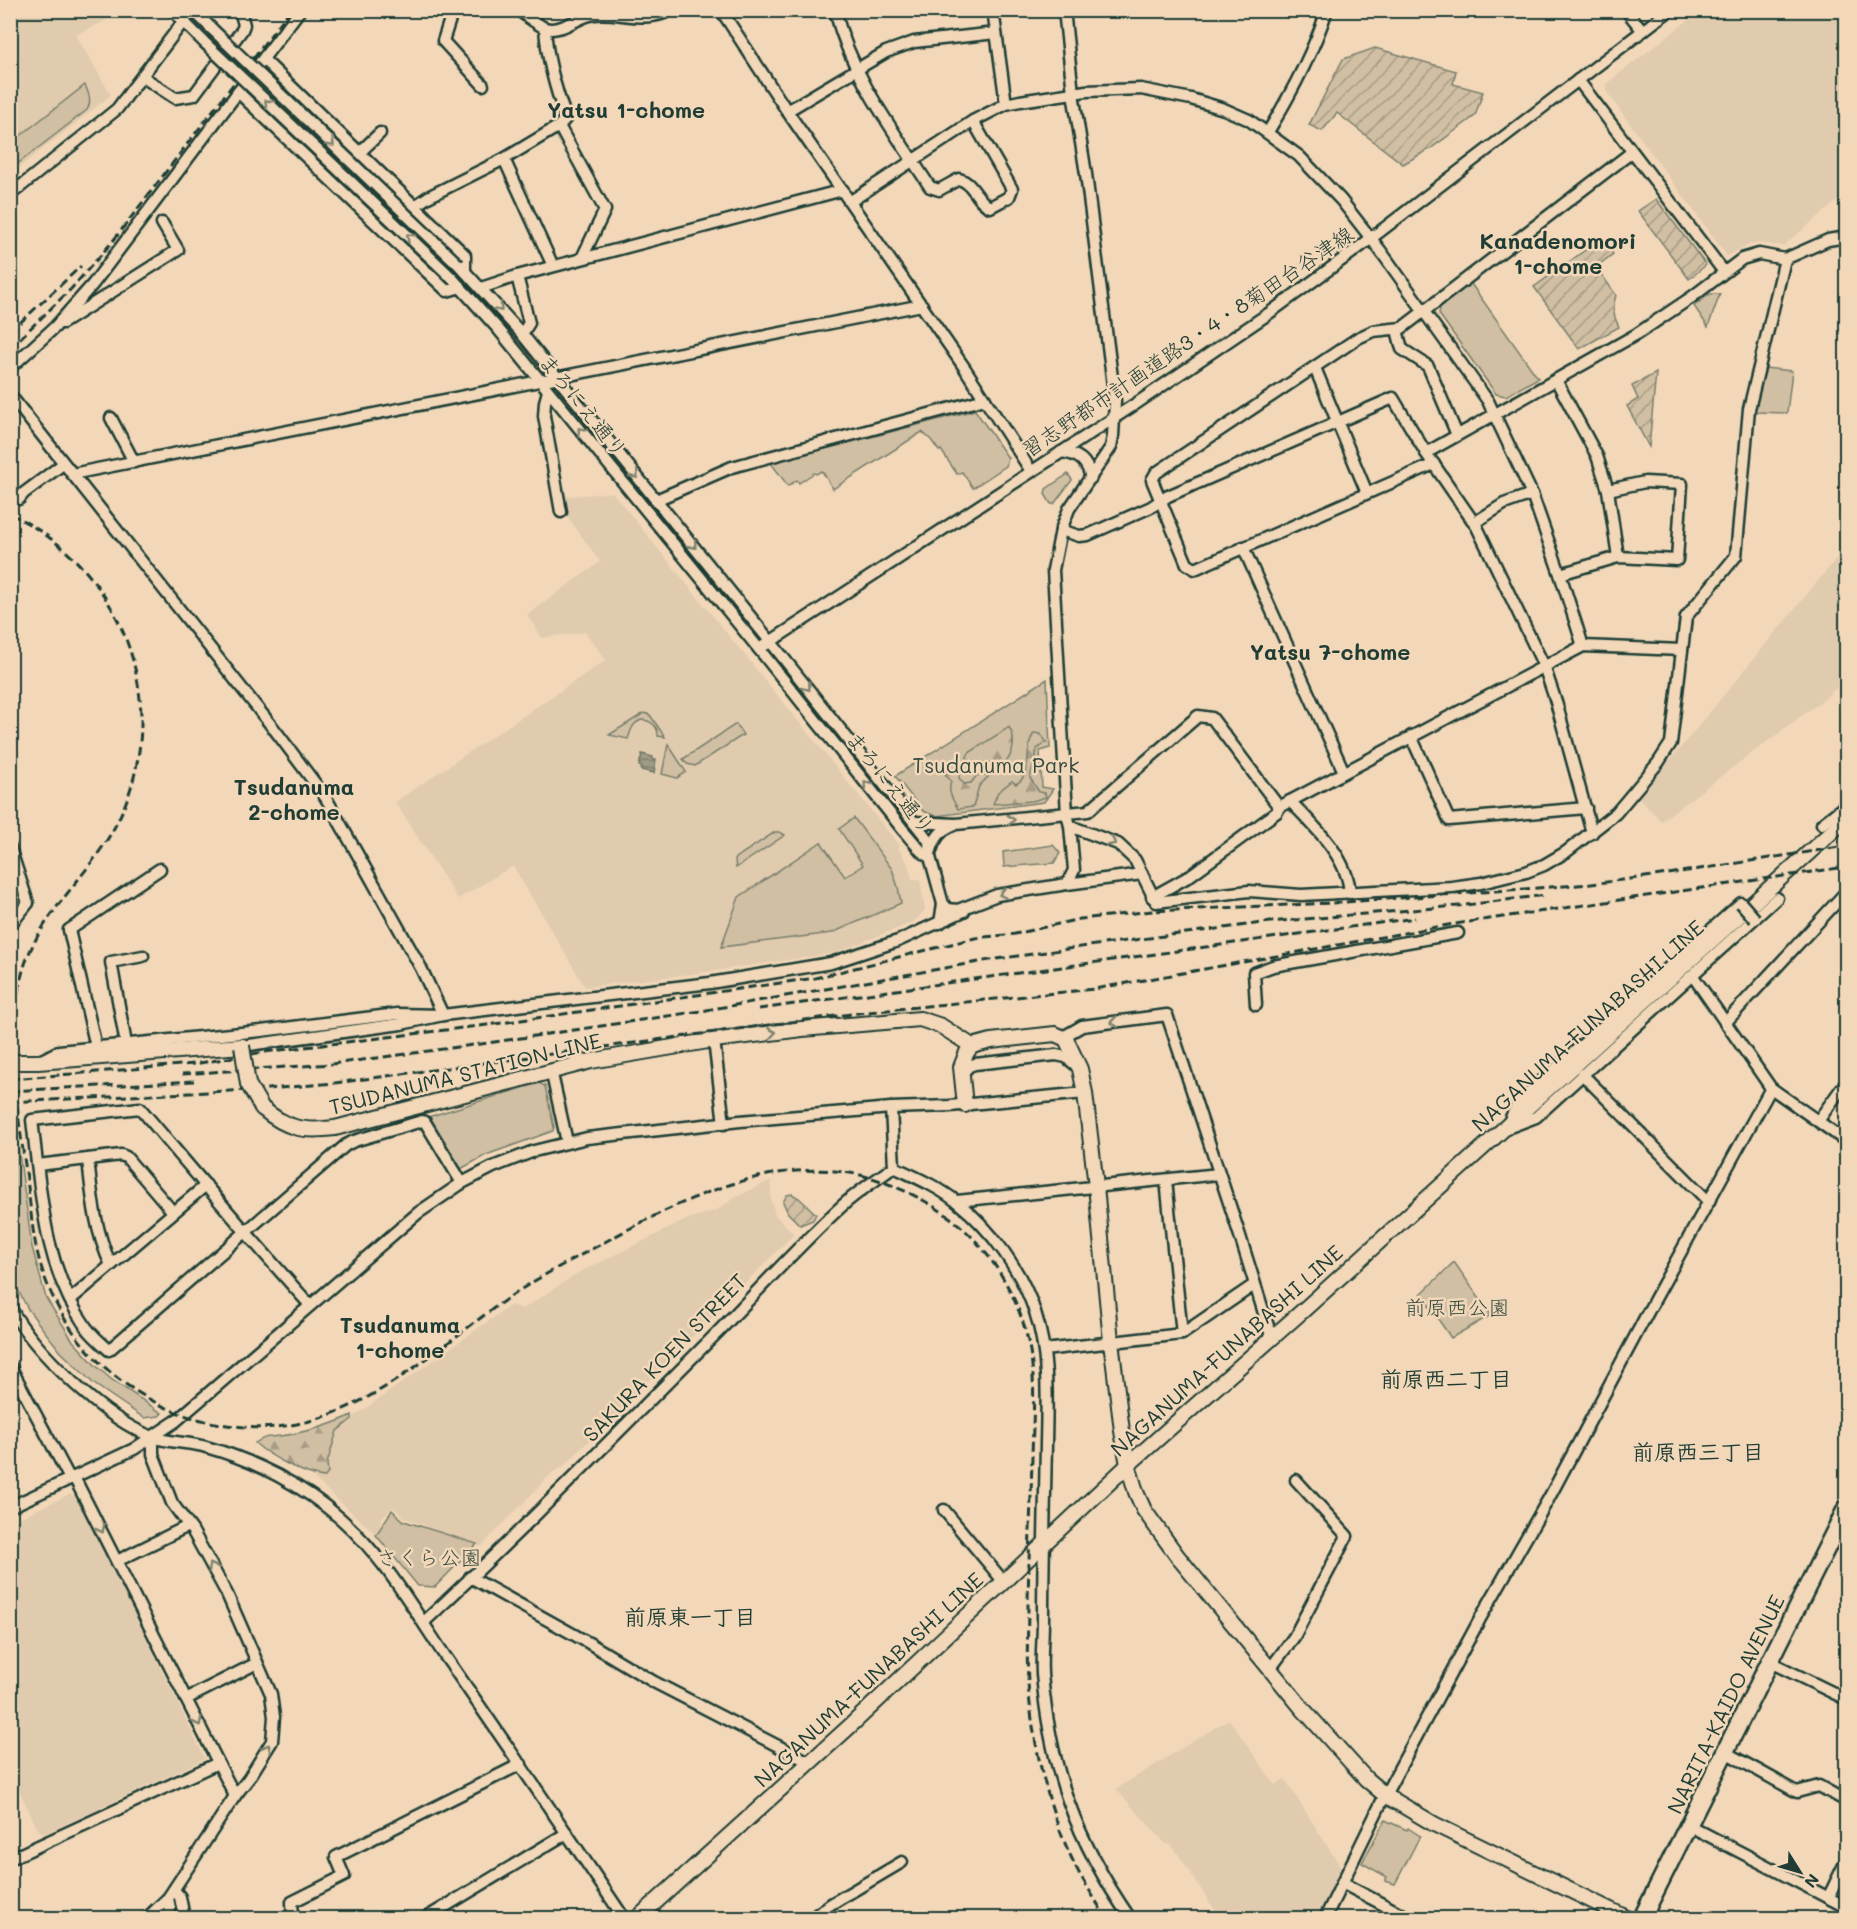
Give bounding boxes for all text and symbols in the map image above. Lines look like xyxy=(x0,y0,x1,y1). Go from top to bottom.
district label: Yatsu 1-chome xyxy=(547,95,705,124)
one-way arrow xyxy=(264,100,275,111)
one-way arrow xyxy=(325,136,335,147)
street label: 習志野都市計画道路3・4・8菊田台谷津線 xyxy=(1016,220,1358,462)
district label: Kanadenomori 1-chome xyxy=(1480,226,1636,280)
one-way arrow xyxy=(406,234,417,245)
one-way arrow xyxy=(491,301,502,312)
street label: まろにえ通り xyxy=(534,348,634,462)
one-way arrow xyxy=(577,427,588,438)
one-way arrow xyxy=(628,468,639,479)
one-way arrow xyxy=(685,539,696,550)
district label: Yatsu 7-chome xyxy=(1250,637,1410,666)
one-way arrow xyxy=(799,680,810,691)
street label: まろにえ通り xyxy=(841,725,941,839)
park label: Tsudanuma Park xyxy=(912,751,1080,778)
district label: Tsudanuma 2-chome xyxy=(234,772,354,826)
one-way arrow xyxy=(864,781,875,792)
one-way arrow xyxy=(1006,813,1015,826)
one-way arrow xyxy=(1106,835,1117,847)
one-way arrow xyxy=(999,887,1009,900)
street label: NAGANUMA-FUNABASHI LINE xyxy=(1465,913,1709,1137)
one-way arrow xyxy=(1109,1015,1118,1028)
street label: TSUDANUMA STATION LINE xyxy=(326,1026,604,1120)
one-way arrow xyxy=(767,1027,777,1039)
street label: NAGANUMA-FUNABASHI LINE xyxy=(1104,1238,1348,1462)
street label: SAKURA KOEN STREET xyxy=(576,1267,752,1447)
park label: 前原西公園 xyxy=(1405,1293,1510,1320)
district label: Tsudanuma 1-chome xyxy=(340,1310,460,1364)
district label: 前原西二丁目 xyxy=(1380,1364,1512,1393)
district label: 前原西三丁目 xyxy=(1632,1437,1764,1466)
one-way arrow xyxy=(93,1523,105,1534)
park label: さくら公園 xyxy=(377,1543,482,1570)
one-way arrow xyxy=(208,1563,219,1574)
street label: NAGANUMA-FUNABASHI LINE xyxy=(748,1566,988,1792)
street label: NARITA-KAIDO AVENUE xyxy=(1660,1590,1790,1818)
district label: 前原東一丁目 xyxy=(624,1602,756,1631)
one-way arrow xyxy=(190,1716,202,1727)
one-way arrow xyxy=(260,1743,271,1754)
north arrow xyxy=(1770,1842,1830,1902)
text: N xyxy=(1800,1870,1824,1893)

